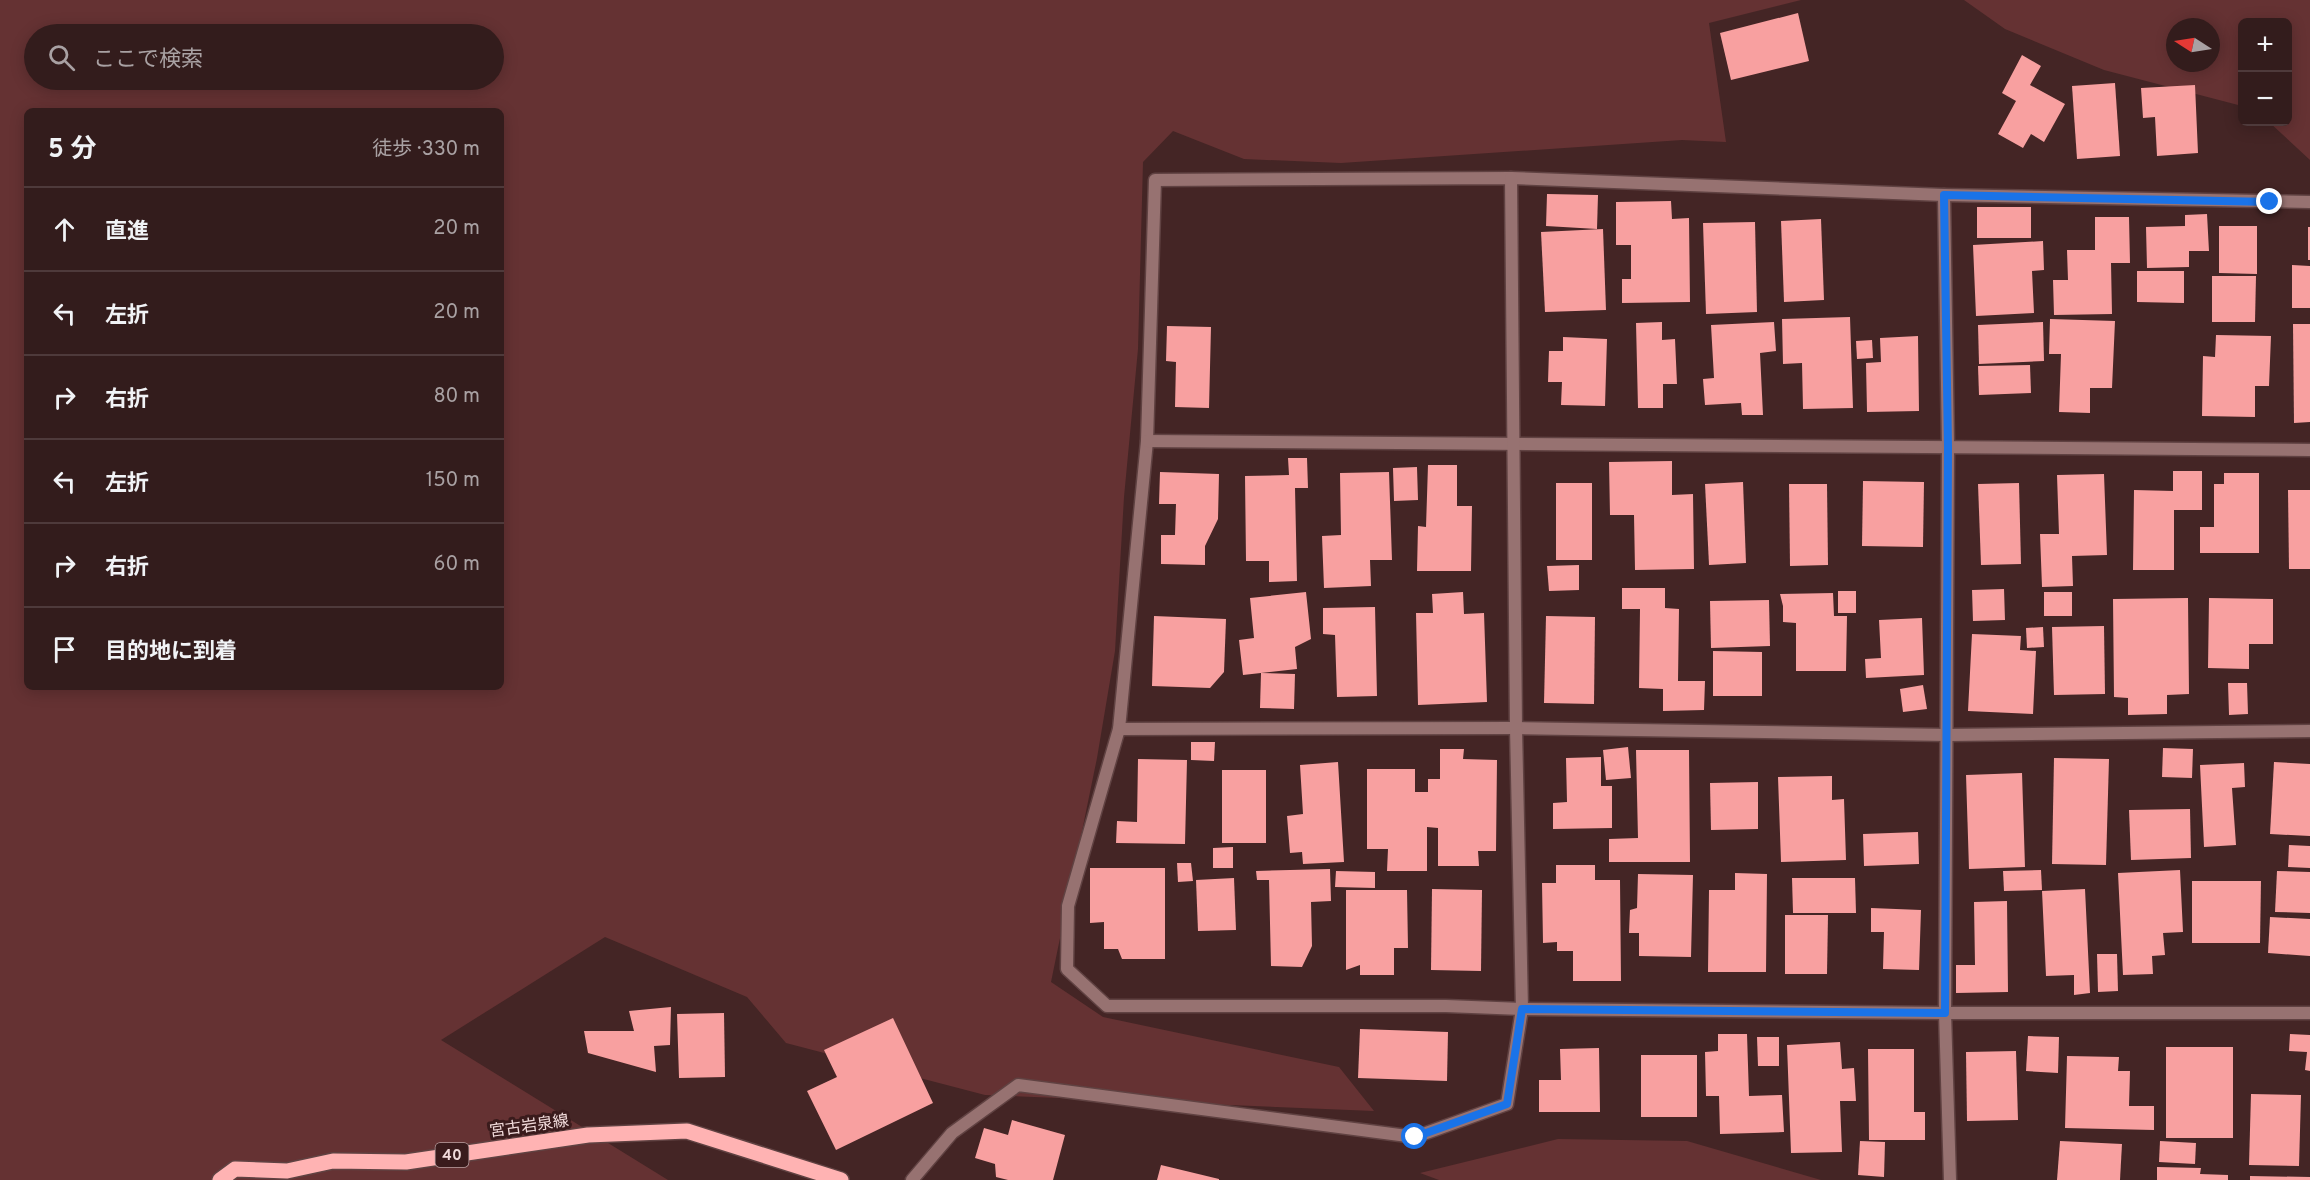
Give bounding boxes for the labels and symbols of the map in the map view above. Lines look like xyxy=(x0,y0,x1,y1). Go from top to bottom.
north arrow xyxy=(2166,18,2220,72)
route end xyxy=(2256,188,2282,214)
street label: 宮古岩泉線 xyxy=(488,1112,570,1142)
route start xyxy=(1401,1123,1427,1149)
road number: 40 xyxy=(436,1143,468,1167)

